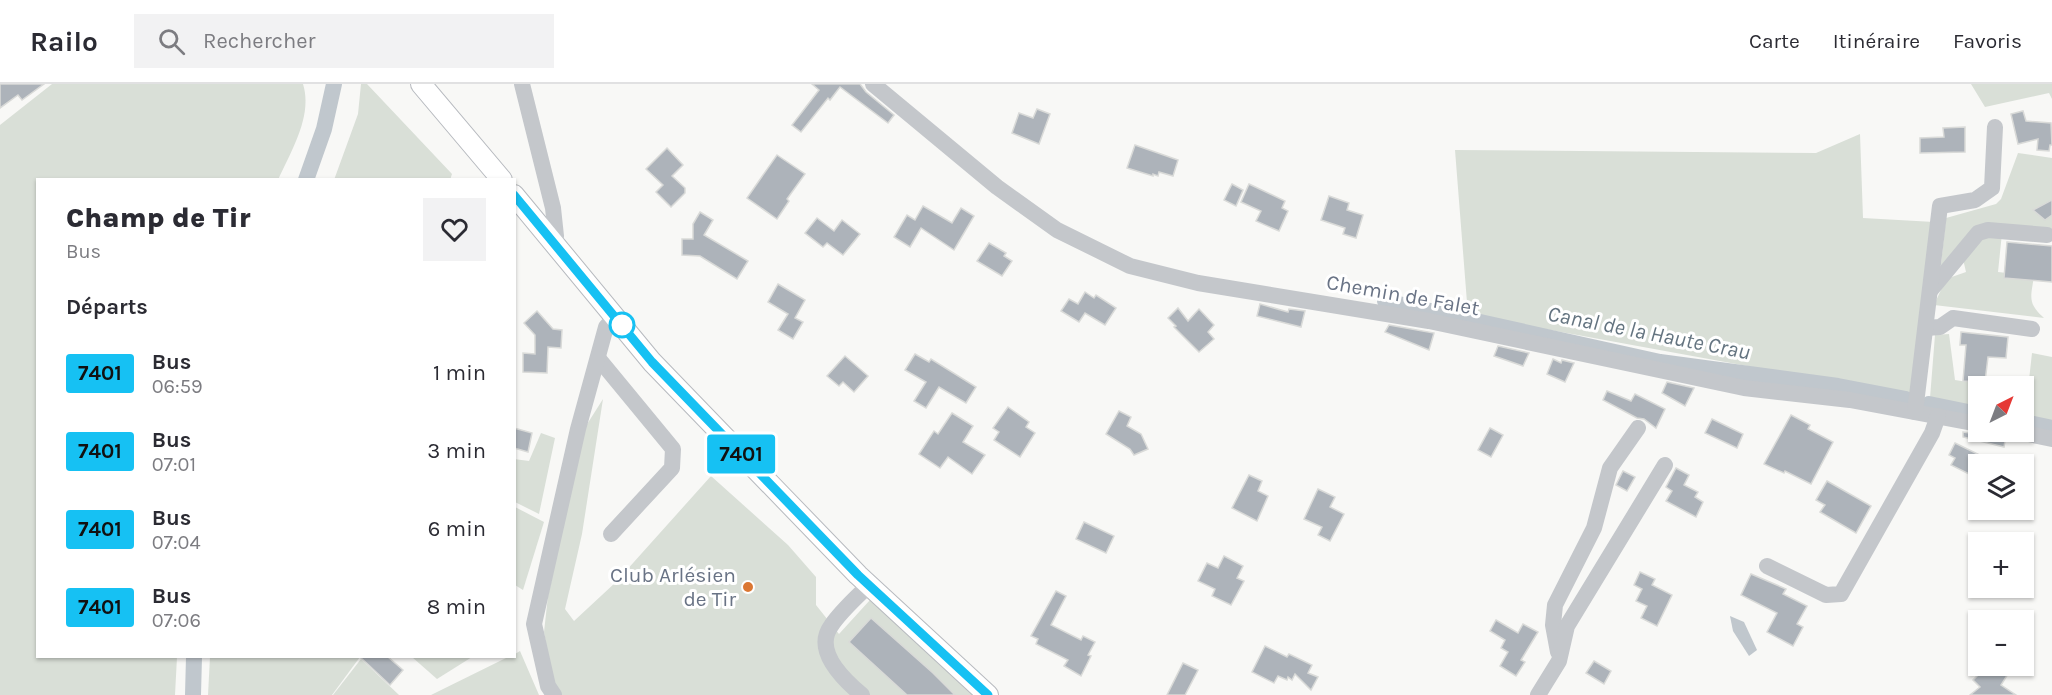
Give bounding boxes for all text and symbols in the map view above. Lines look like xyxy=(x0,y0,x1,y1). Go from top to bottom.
search box xyxy=(134,14,554,68)
text: Railo xyxy=(30,25,98,58)
icon: search xyxy=(155,25,188,58)
text: Rechercher xyxy=(203,28,316,54)
text: Carte xyxy=(1749,29,1800,53)
text: Itinéraire xyxy=(1833,29,1920,53)
text: Favoris xyxy=(1953,29,2022,53)
button: heart xyxy=(423,198,486,261)
text: Champ de Tir xyxy=(66,201,251,234)
text: Bus xyxy=(66,240,101,263)
street label: Chemin de Falet xyxy=(1325,270,1481,320)
text: Départs xyxy=(66,294,148,320)
water label: Canal de la Haute Crau xyxy=(1545,301,1753,365)
unlabelled marker xyxy=(609,312,635,338)
text: Bus xyxy=(152,349,191,375)
text: 1 min xyxy=(433,360,486,386)
text: 7401 xyxy=(78,361,122,385)
text: 06:59 xyxy=(152,375,203,398)
north arrow xyxy=(1968,376,2034,442)
map controls xyxy=(1968,376,2034,676)
text: Bus xyxy=(152,427,191,453)
line badge: 7401 xyxy=(699,434,783,473)
text: 3 min xyxy=(427,438,486,464)
text: 7401 xyxy=(78,439,122,463)
text: 7401 xyxy=(719,442,763,466)
text: 07:01 xyxy=(152,453,196,476)
button: layers xyxy=(1968,454,2034,520)
text: Bus xyxy=(152,505,191,531)
text: 6 min xyxy=(428,516,486,542)
text: 7401 xyxy=(78,517,122,541)
text: 07:04 xyxy=(152,531,201,554)
button: + xyxy=(1968,532,2034,598)
place label: Club Arlésien de Tir xyxy=(610,563,736,611)
marker: Club Arlésien de Tir xyxy=(741,580,755,594)
text: Bus xyxy=(152,583,191,609)
text: 8 min xyxy=(427,594,486,620)
text: 7401 xyxy=(78,595,122,619)
text: 07:06 xyxy=(152,609,201,632)
button: − xyxy=(1968,610,2034,676)

